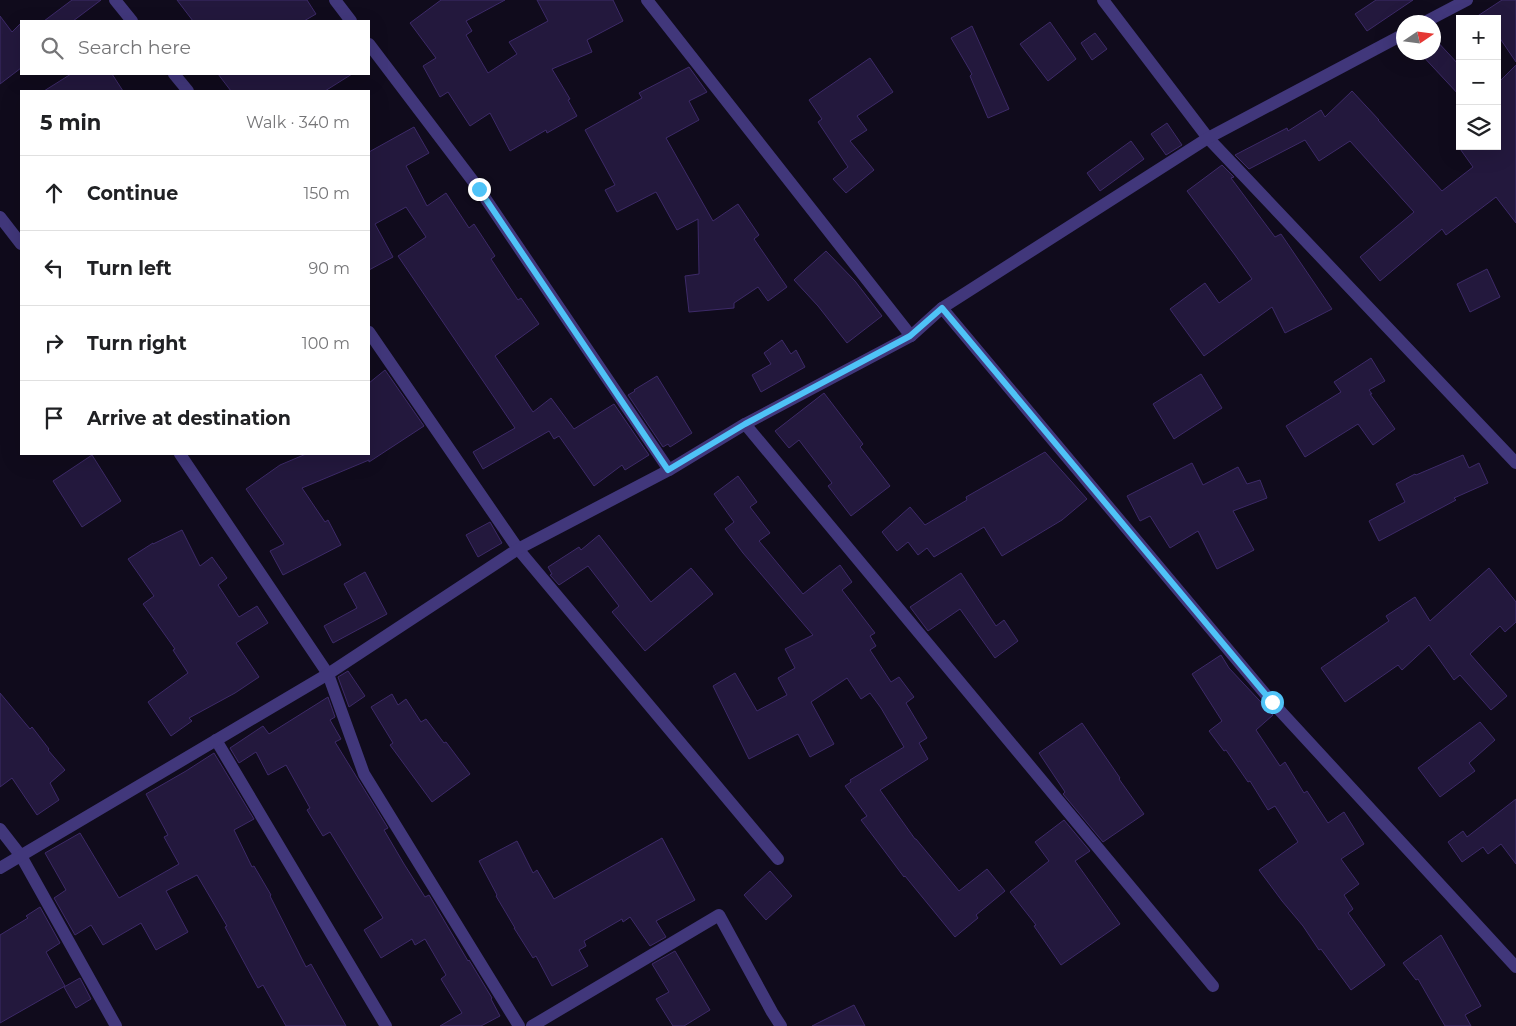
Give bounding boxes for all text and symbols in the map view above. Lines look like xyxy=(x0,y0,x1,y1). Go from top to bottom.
north arrow xyxy=(1396,15,1441,60)
map controls xyxy=(1456,15,1501,150)
button: + xyxy=(1456,15,1501,60)
search box xyxy=(20,20,370,75)
icon: search xyxy=(38,34,66,62)
text: Search here xyxy=(78,36,191,59)
button: − xyxy=(1456,60,1501,105)
button: layers xyxy=(1456,105,1501,150)
text: 5 min xyxy=(40,110,101,135)
text: Walk · 340 m xyxy=(246,113,350,132)
route end xyxy=(468,178,491,201)
icon: ahead xyxy=(40,179,68,207)
text: Continue xyxy=(87,182,178,205)
text: 150 m xyxy=(303,184,350,203)
icon: left xyxy=(40,254,68,282)
text: Turn left xyxy=(87,257,172,280)
text: 90 m xyxy=(308,259,350,278)
icon: right xyxy=(40,329,68,357)
text: Turn right xyxy=(87,332,187,355)
text: 100 m xyxy=(302,334,350,353)
icon: arrive xyxy=(40,404,68,432)
text: Arrive at destination xyxy=(87,407,291,430)
route start xyxy=(1261,691,1284,714)

